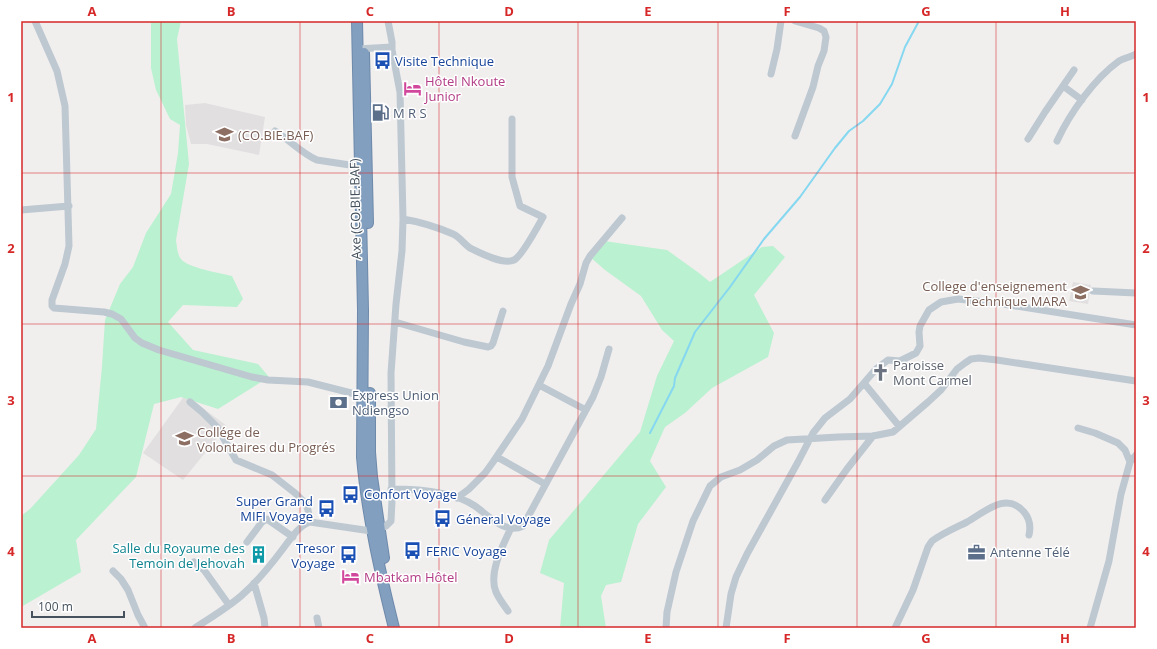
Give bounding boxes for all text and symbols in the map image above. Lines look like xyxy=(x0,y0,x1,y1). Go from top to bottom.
text: A xyxy=(88,2,97,20)
text: B xyxy=(227,2,236,20)
text: C xyxy=(366,2,374,20)
text: D xyxy=(504,2,514,20)
text: E xyxy=(644,2,652,20)
text: F xyxy=(783,2,791,20)
text: G xyxy=(921,2,931,20)
text: H xyxy=(1060,2,1070,20)
bus stop icon: Visite Technique xyxy=(372,51,392,71)
place label: Visite Technique xyxy=(395,52,494,70)
place label: Hôtel Nkoute Junior xyxy=(423,72,505,105)
hotel icon: Hôtel Nkoute Junior xyxy=(402,78,422,98)
text: 1 xyxy=(7,88,15,106)
text: 1 xyxy=(1142,88,1150,106)
fuel station icon: M R S xyxy=(370,103,390,123)
place label: M R S xyxy=(393,104,427,122)
school or university icon: (CO.BIE.BAF) xyxy=(215,125,235,145)
place label: (CO.BIE.BAF) xyxy=(238,126,314,144)
street label: Axe (CO.BIE.BAF) xyxy=(345,158,365,260)
text: 2 xyxy=(7,239,15,257)
text: 2 xyxy=(1142,239,1150,257)
place label: College d'enseignement Technique MARA xyxy=(922,277,1068,310)
school or university icon: College d'enseignement Technique MARA xyxy=(1070,283,1090,303)
place label: Paroisse Mont Carmel xyxy=(893,356,972,389)
church icon: Paroisse Mont Carmel xyxy=(870,362,890,382)
place label: Express Union Ndiengso xyxy=(352,386,439,419)
text: 3 xyxy=(7,391,15,409)
text: 3 xyxy=(1142,391,1150,409)
bank icon: Express Union Ndiengso xyxy=(329,392,349,412)
place label: Collége de Volontaires du Progrés xyxy=(197,423,335,456)
school or university icon: Collége de Volontaires du Progrés xyxy=(174,429,194,449)
bus stop icon: Confort Voyage xyxy=(341,484,361,504)
place label: Confort Voyage xyxy=(364,485,457,503)
place label: Super Grand MIFI Voyage xyxy=(236,492,313,525)
bus stop icon: Super Grand MIFI Voyage xyxy=(316,498,336,518)
bus stop icon: Géneral Voyage xyxy=(433,509,453,529)
place label: Géneral Voyage xyxy=(456,510,551,528)
place label: Salle du Royaume des Temoin de Jehovah xyxy=(112,539,245,572)
place label: Tresor Voyage xyxy=(291,539,336,572)
bus stop icon: FERIC Voyage xyxy=(403,541,423,561)
text: 4 xyxy=(7,542,15,560)
place label: FERIC Voyage xyxy=(426,542,507,560)
office icon: Antenne Télé xyxy=(967,542,987,562)
text: 4 xyxy=(1142,542,1150,560)
place label: Antenne Télé xyxy=(990,543,1070,561)
building icon: Salle du Royaume des Temoin de Jehovah xyxy=(248,545,268,565)
bus stop icon: Tresor Voyage xyxy=(338,545,358,565)
hotel icon: Mbatkam Hôtel xyxy=(341,567,361,587)
place label: Mbatkam Hôtel xyxy=(364,568,458,586)
scale bar xyxy=(32,593,124,619)
text: 100 m xyxy=(38,598,73,615)
text: A xyxy=(88,629,97,647)
text: B xyxy=(227,629,236,647)
text: C xyxy=(366,629,374,647)
text: D xyxy=(504,629,514,647)
text: E xyxy=(644,629,652,647)
text: F xyxy=(783,629,791,647)
text: G xyxy=(921,629,931,647)
text: H xyxy=(1060,629,1070,647)

